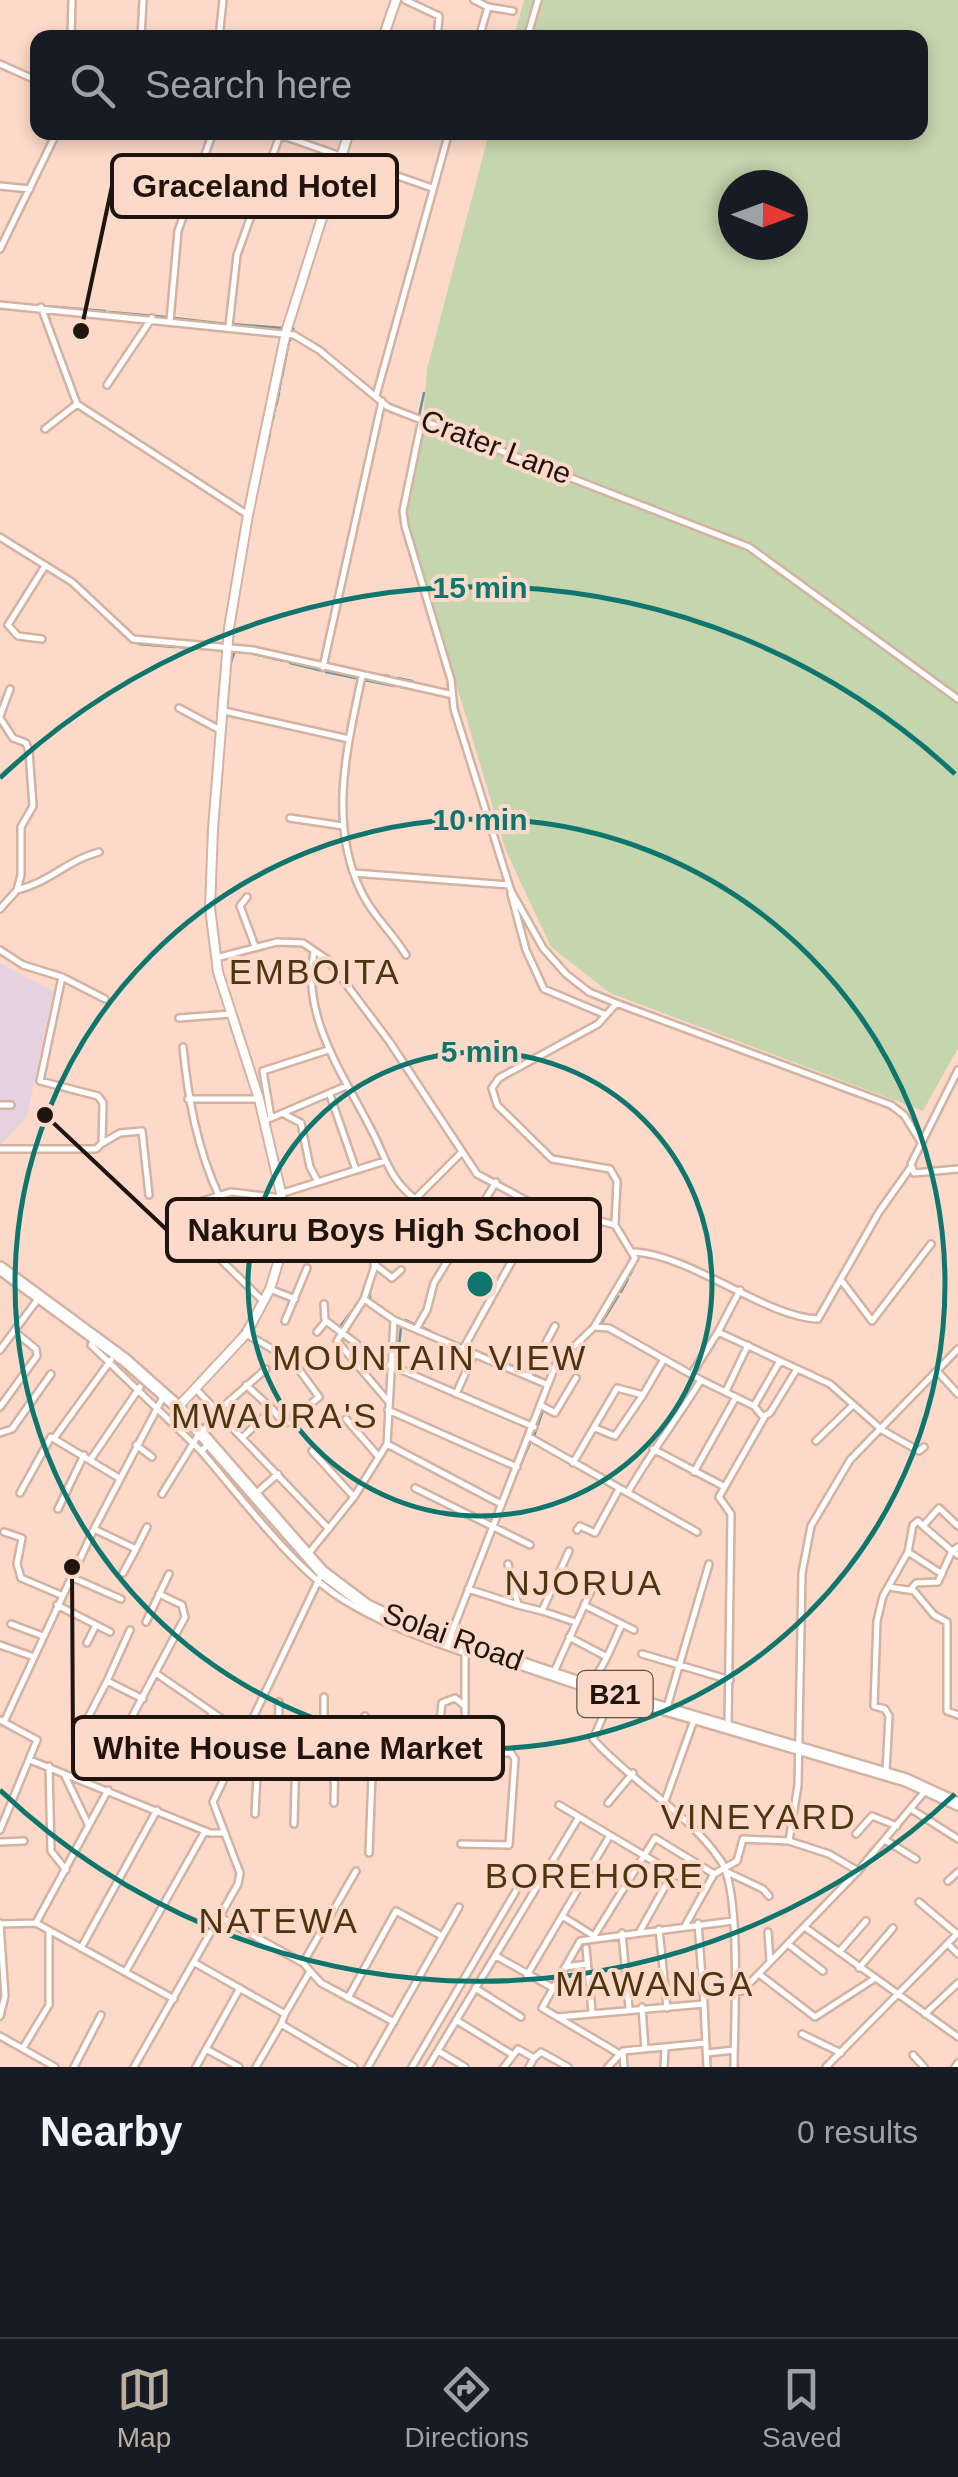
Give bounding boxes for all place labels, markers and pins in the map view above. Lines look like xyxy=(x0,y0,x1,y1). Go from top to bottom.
callout: Graceland Hotel xyxy=(112,155,397,217)
callout: Nakuru Boys High School xyxy=(167,1199,600,1261)
centre of rings xyxy=(462,1266,498,1302)
callout: White House Lane Market xyxy=(73,1717,503,1779)

